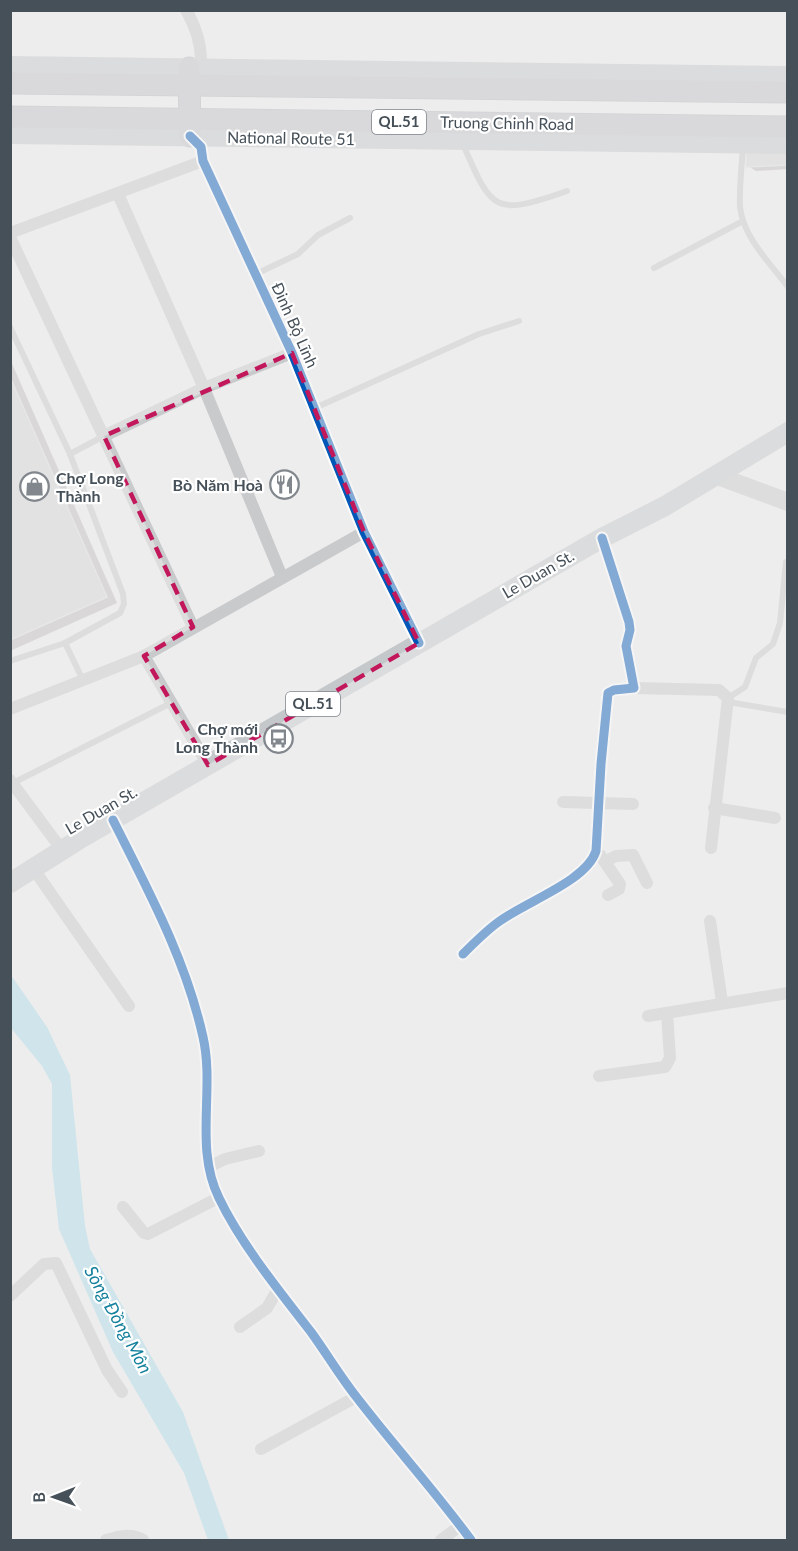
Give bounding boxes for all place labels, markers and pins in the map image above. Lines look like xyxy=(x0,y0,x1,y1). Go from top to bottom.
place label: Chợ Long Thành xyxy=(56,468,124,505)
restaurant icon: Bò Năm Hoà xyxy=(268,469,300,501)
shop icon: Chợ Long Thành xyxy=(19,471,51,503)
place label: Bò Năm Hoà xyxy=(173,475,263,494)
place label: Chợ mới Long Thành xyxy=(175,719,258,756)
bus stop icon: Chợ mới Long Thành xyxy=(263,722,295,754)

